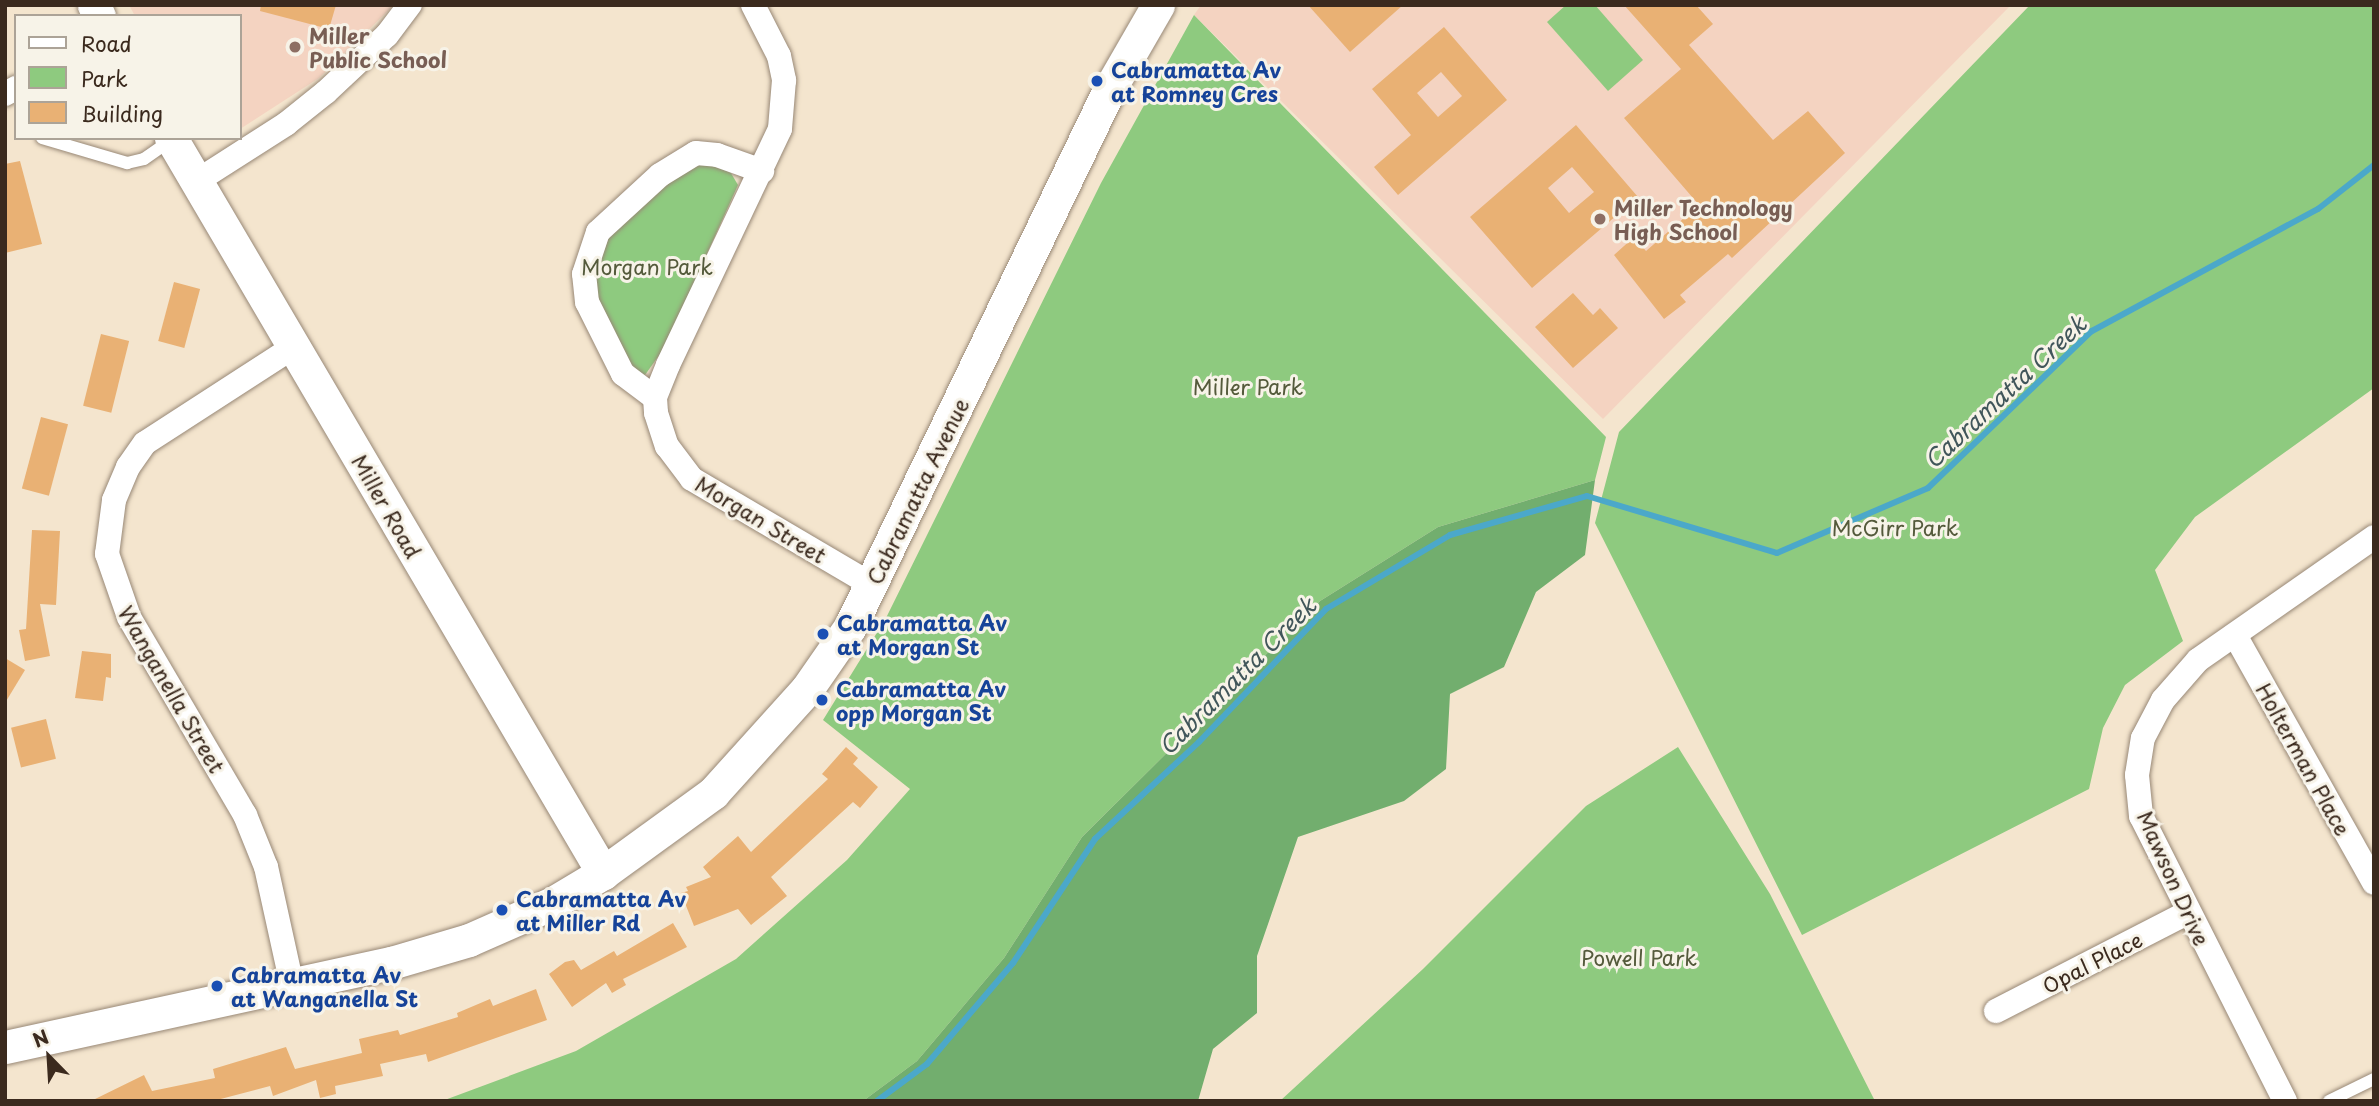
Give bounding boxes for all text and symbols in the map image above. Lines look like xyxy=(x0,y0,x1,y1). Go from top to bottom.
legend xyxy=(14,14,242,140)
place label: Miller Public School xyxy=(309,22,448,72)
text: Road xyxy=(81,27,132,59)
marker: Miller Public School xyxy=(287,39,303,55)
place label: Cabramatta Av at Romney Cres xyxy=(1111,56,1280,106)
text: Park xyxy=(81,62,128,94)
marker: Cabramatta Av at Romney Cres xyxy=(1089,73,1105,89)
text: Building xyxy=(81,97,163,129)
place label: Miller Technology High School xyxy=(1614,194,1795,244)
marker: Miller Technology High School xyxy=(1592,211,1608,227)
park label: Morgan Park xyxy=(581,253,713,279)
water label: Cabramatta Creek xyxy=(1918,310,2092,474)
park label: Miller Park xyxy=(1192,373,1304,399)
street label: Cabramatta Avenue xyxy=(861,394,973,588)
street label: Miller Road xyxy=(347,449,427,563)
street label: Morgan Street xyxy=(691,470,831,568)
park label: McGirr Park xyxy=(1832,514,1958,540)
water label: Cabramatta Creek xyxy=(1153,592,1321,760)
street label: Wanganella Street xyxy=(114,601,230,777)
place label: Cabramatta Av at Morgan St xyxy=(837,609,1006,659)
marker: Cabramatta Av at Morgan St xyxy=(815,626,831,642)
place label: Cabramatta Av opp Morgan St xyxy=(836,675,1005,725)
street label: Holterman Place xyxy=(2252,679,2356,839)
marker: Cabramatta Av opp Morgan St xyxy=(814,692,830,708)
street label: Mawson Drive xyxy=(2133,807,2215,949)
place label: Cabramatta Av at Miller Rd xyxy=(516,885,685,935)
marker: Cabramatta Av at Miller Rd xyxy=(494,902,510,918)
street label: Opal Place xyxy=(2038,926,2146,998)
park label: Powell Park xyxy=(1580,944,1698,970)
place label: Cabramatta Av at Wanganella St xyxy=(231,961,417,1011)
marker: Cabramatta Av at Wanganella St xyxy=(209,978,225,994)
north arrow xyxy=(14,1022,84,1092)
text: N xyxy=(28,1022,53,1054)

